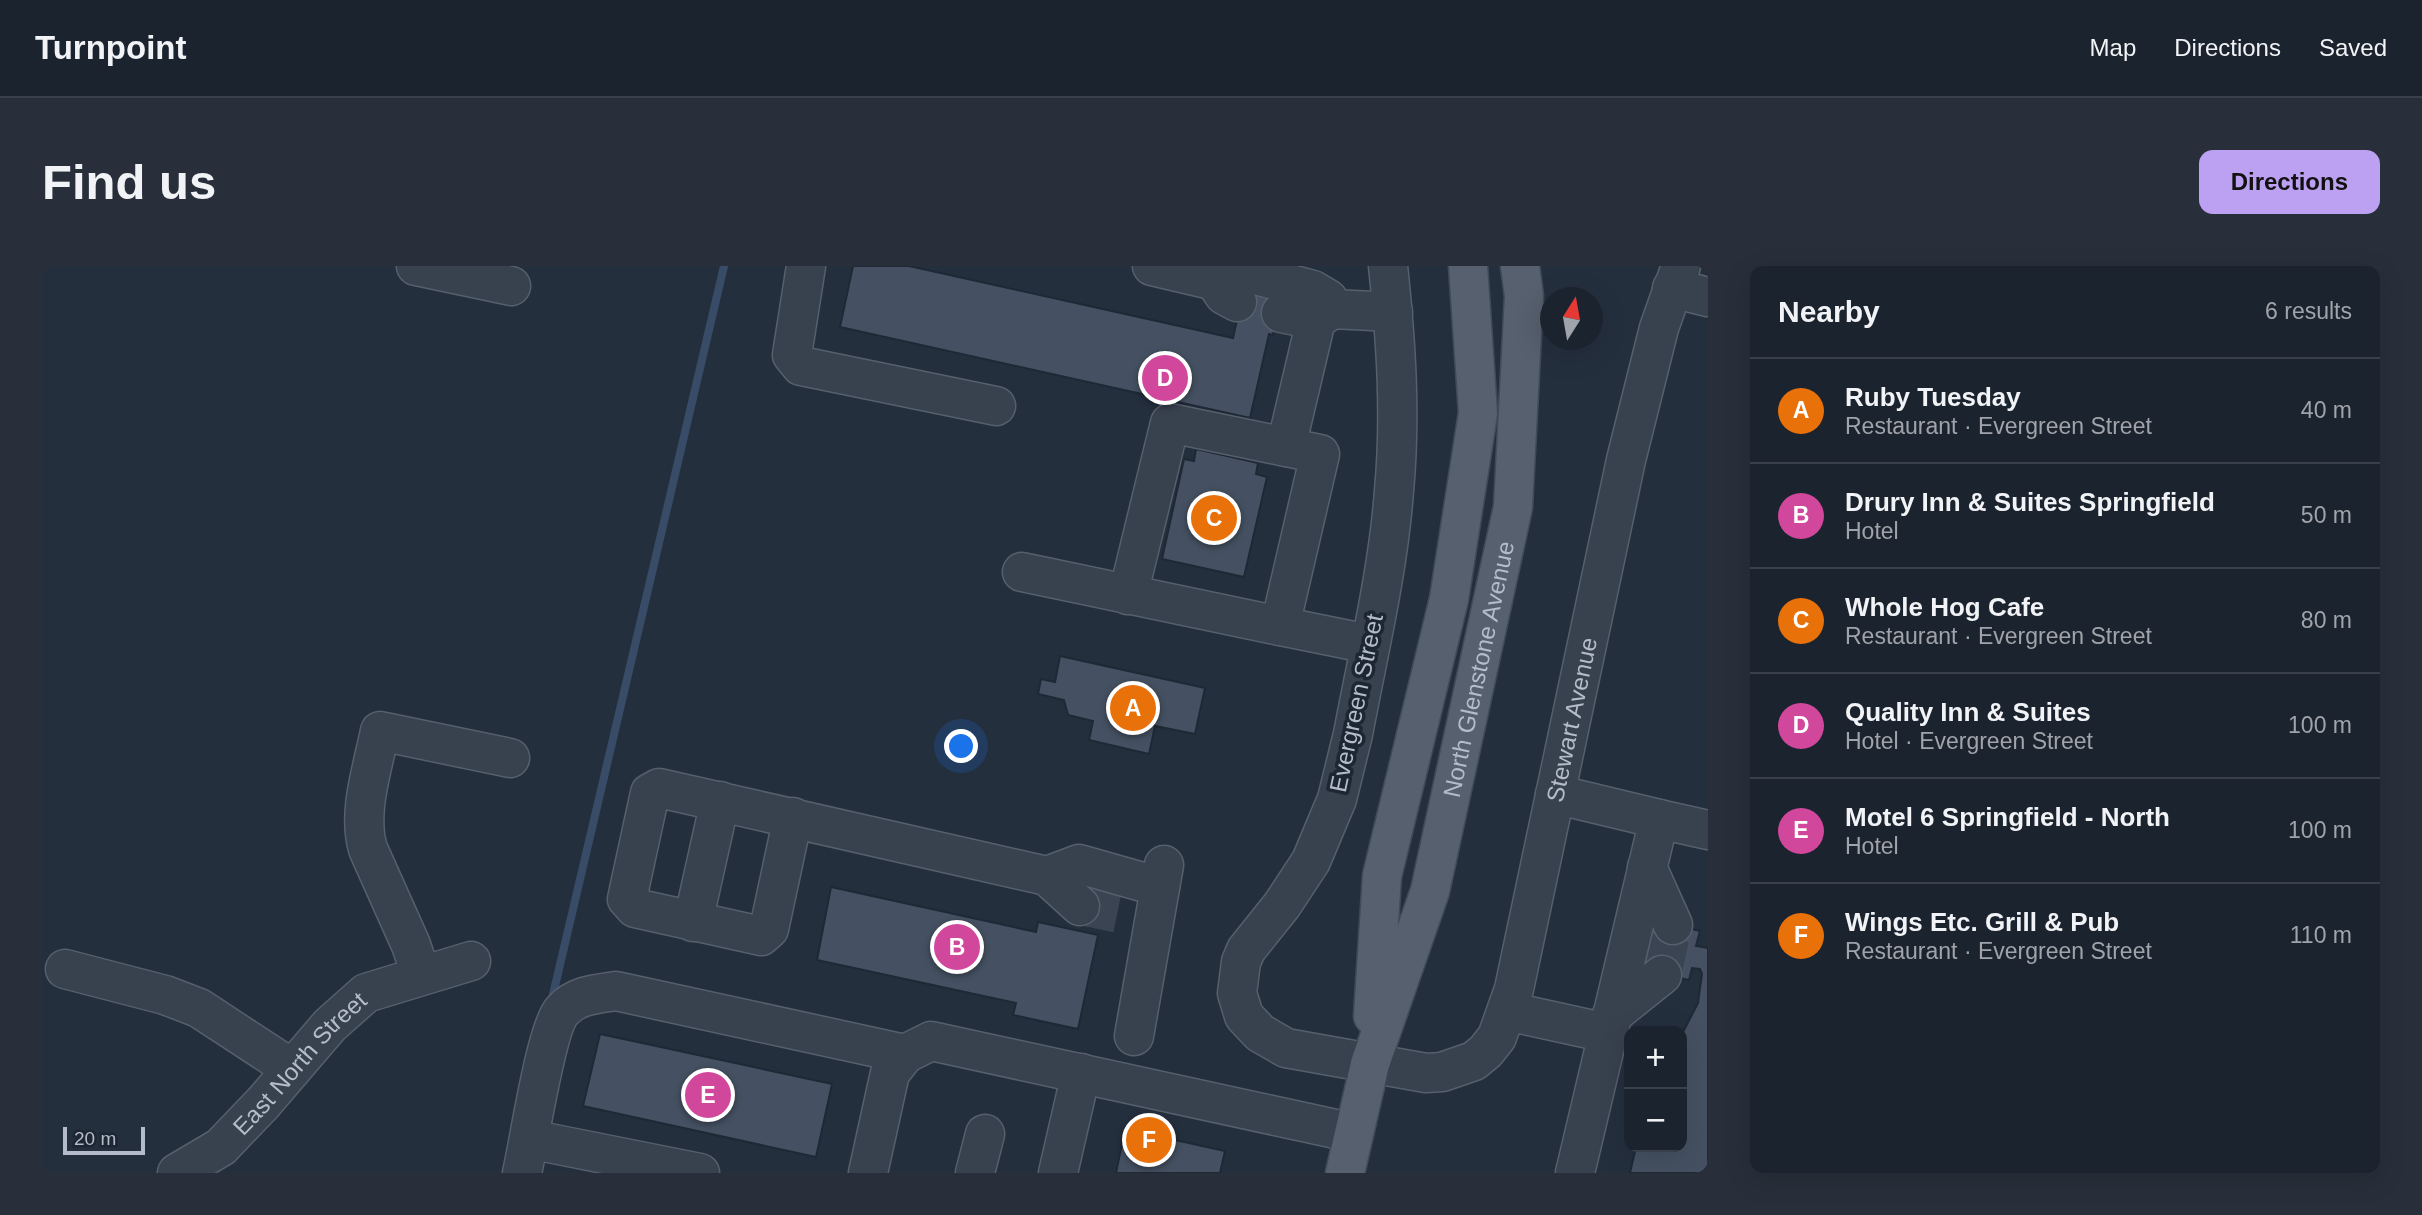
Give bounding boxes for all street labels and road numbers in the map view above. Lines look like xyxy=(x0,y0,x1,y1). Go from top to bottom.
street label: North Glenstone Avenue xyxy=(1437,539,1519,800)
street label: Evergreen Street xyxy=(1324,611,1388,795)
street label: Stewart Avenue xyxy=(1540,635,1602,804)
street label: East North Street xyxy=(227,986,372,1140)

